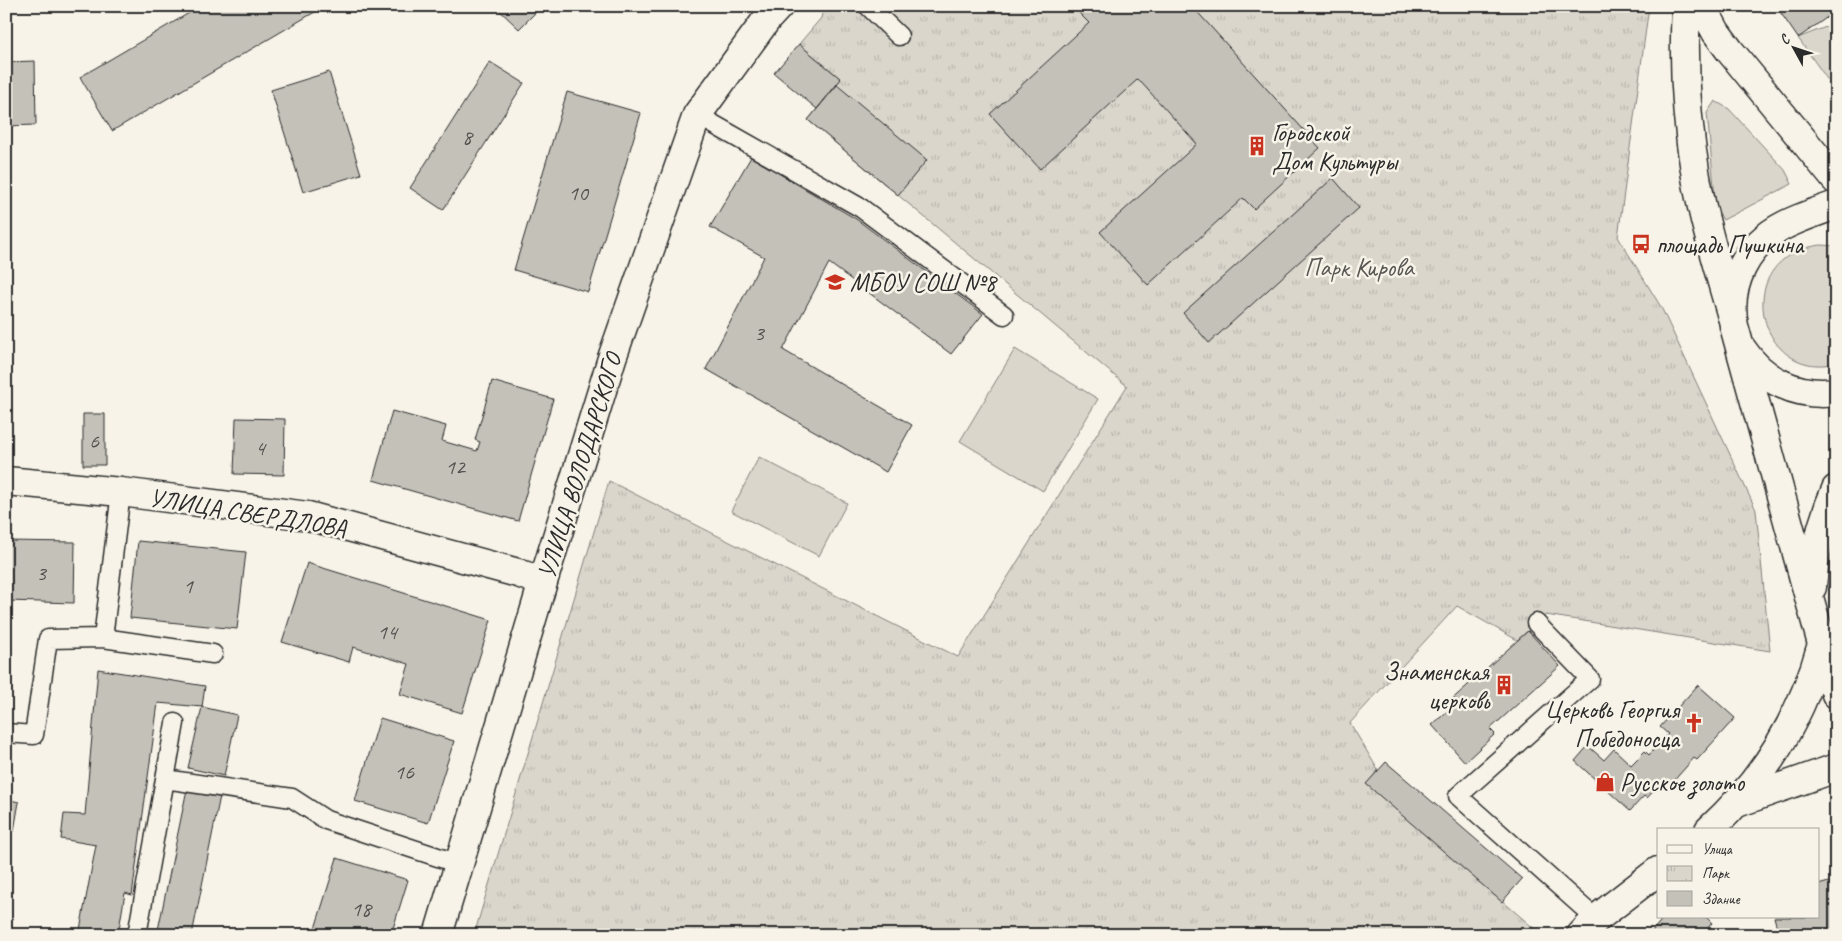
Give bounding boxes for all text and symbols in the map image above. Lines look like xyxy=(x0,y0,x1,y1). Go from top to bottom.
north arrow xyxy=(1770,22,1820,72)
text: С xyxy=(1776,30,1795,48)
place label: Городской Дом Культуры xyxy=(1272,117,1399,178)
house number: 8 xyxy=(462,123,474,151)
building icon: Городской Дом Культуры xyxy=(1246,135,1268,157)
house number: 10 xyxy=(568,179,590,207)
place label: площадь Пушкина xyxy=(1656,229,1805,261)
bus stop icon: площадь Пушкина xyxy=(1630,233,1652,255)
park label: Парк Кирова xyxy=(1304,252,1416,284)
place label: МБОУ СОШ №8 xyxy=(850,267,998,299)
school or university icon: МБОУ СОШ №8 xyxy=(824,271,846,293)
house number: 3 xyxy=(754,319,766,347)
street label: УЛИЦА ВОЛОДАРСКОГО xyxy=(531,347,630,583)
house number: 6 xyxy=(89,427,100,455)
house number: 4 xyxy=(255,434,267,462)
house number: 12 xyxy=(445,453,467,481)
street label: УЛИЦА СВЕРДЛОВА xyxy=(147,482,349,544)
house number: 3 xyxy=(36,559,48,587)
house number: 1 xyxy=(183,572,194,600)
house number: 14 xyxy=(377,618,399,646)
place label: Знаменская церковь xyxy=(1384,656,1491,717)
building icon: Знаменская церковь xyxy=(1493,674,1515,696)
place label: Церковь Георгия Победоносца xyxy=(1545,694,1681,755)
church icon: Церковь Георгия Победоносца xyxy=(1683,712,1705,734)
house number: 16 xyxy=(394,758,415,786)
place label: Русское золото xyxy=(1620,767,1745,800)
shop icon: Русское золото xyxy=(1594,771,1616,793)
legend xyxy=(1657,828,1820,918)
text: Улица xyxy=(1702,840,1733,859)
text: Парк xyxy=(1702,864,1730,883)
text: Здание xyxy=(1702,890,1741,909)
house number: 18 xyxy=(351,895,373,923)

